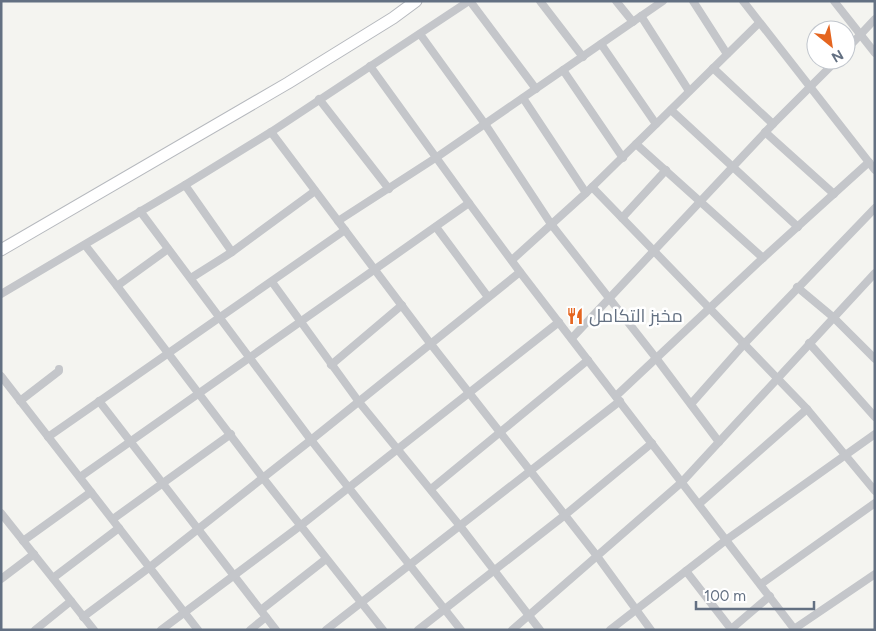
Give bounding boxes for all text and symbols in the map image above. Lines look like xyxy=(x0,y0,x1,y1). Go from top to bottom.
north arrow xyxy=(806,20,856,70)
text: N xyxy=(828,46,846,66)
place label: مخبز التكامل xyxy=(589,305,683,327)
restaurant icon: مخبز التكامل xyxy=(565,306,585,326)
scale bar xyxy=(696,578,814,610)
text: 100 m xyxy=(704,587,746,605)

